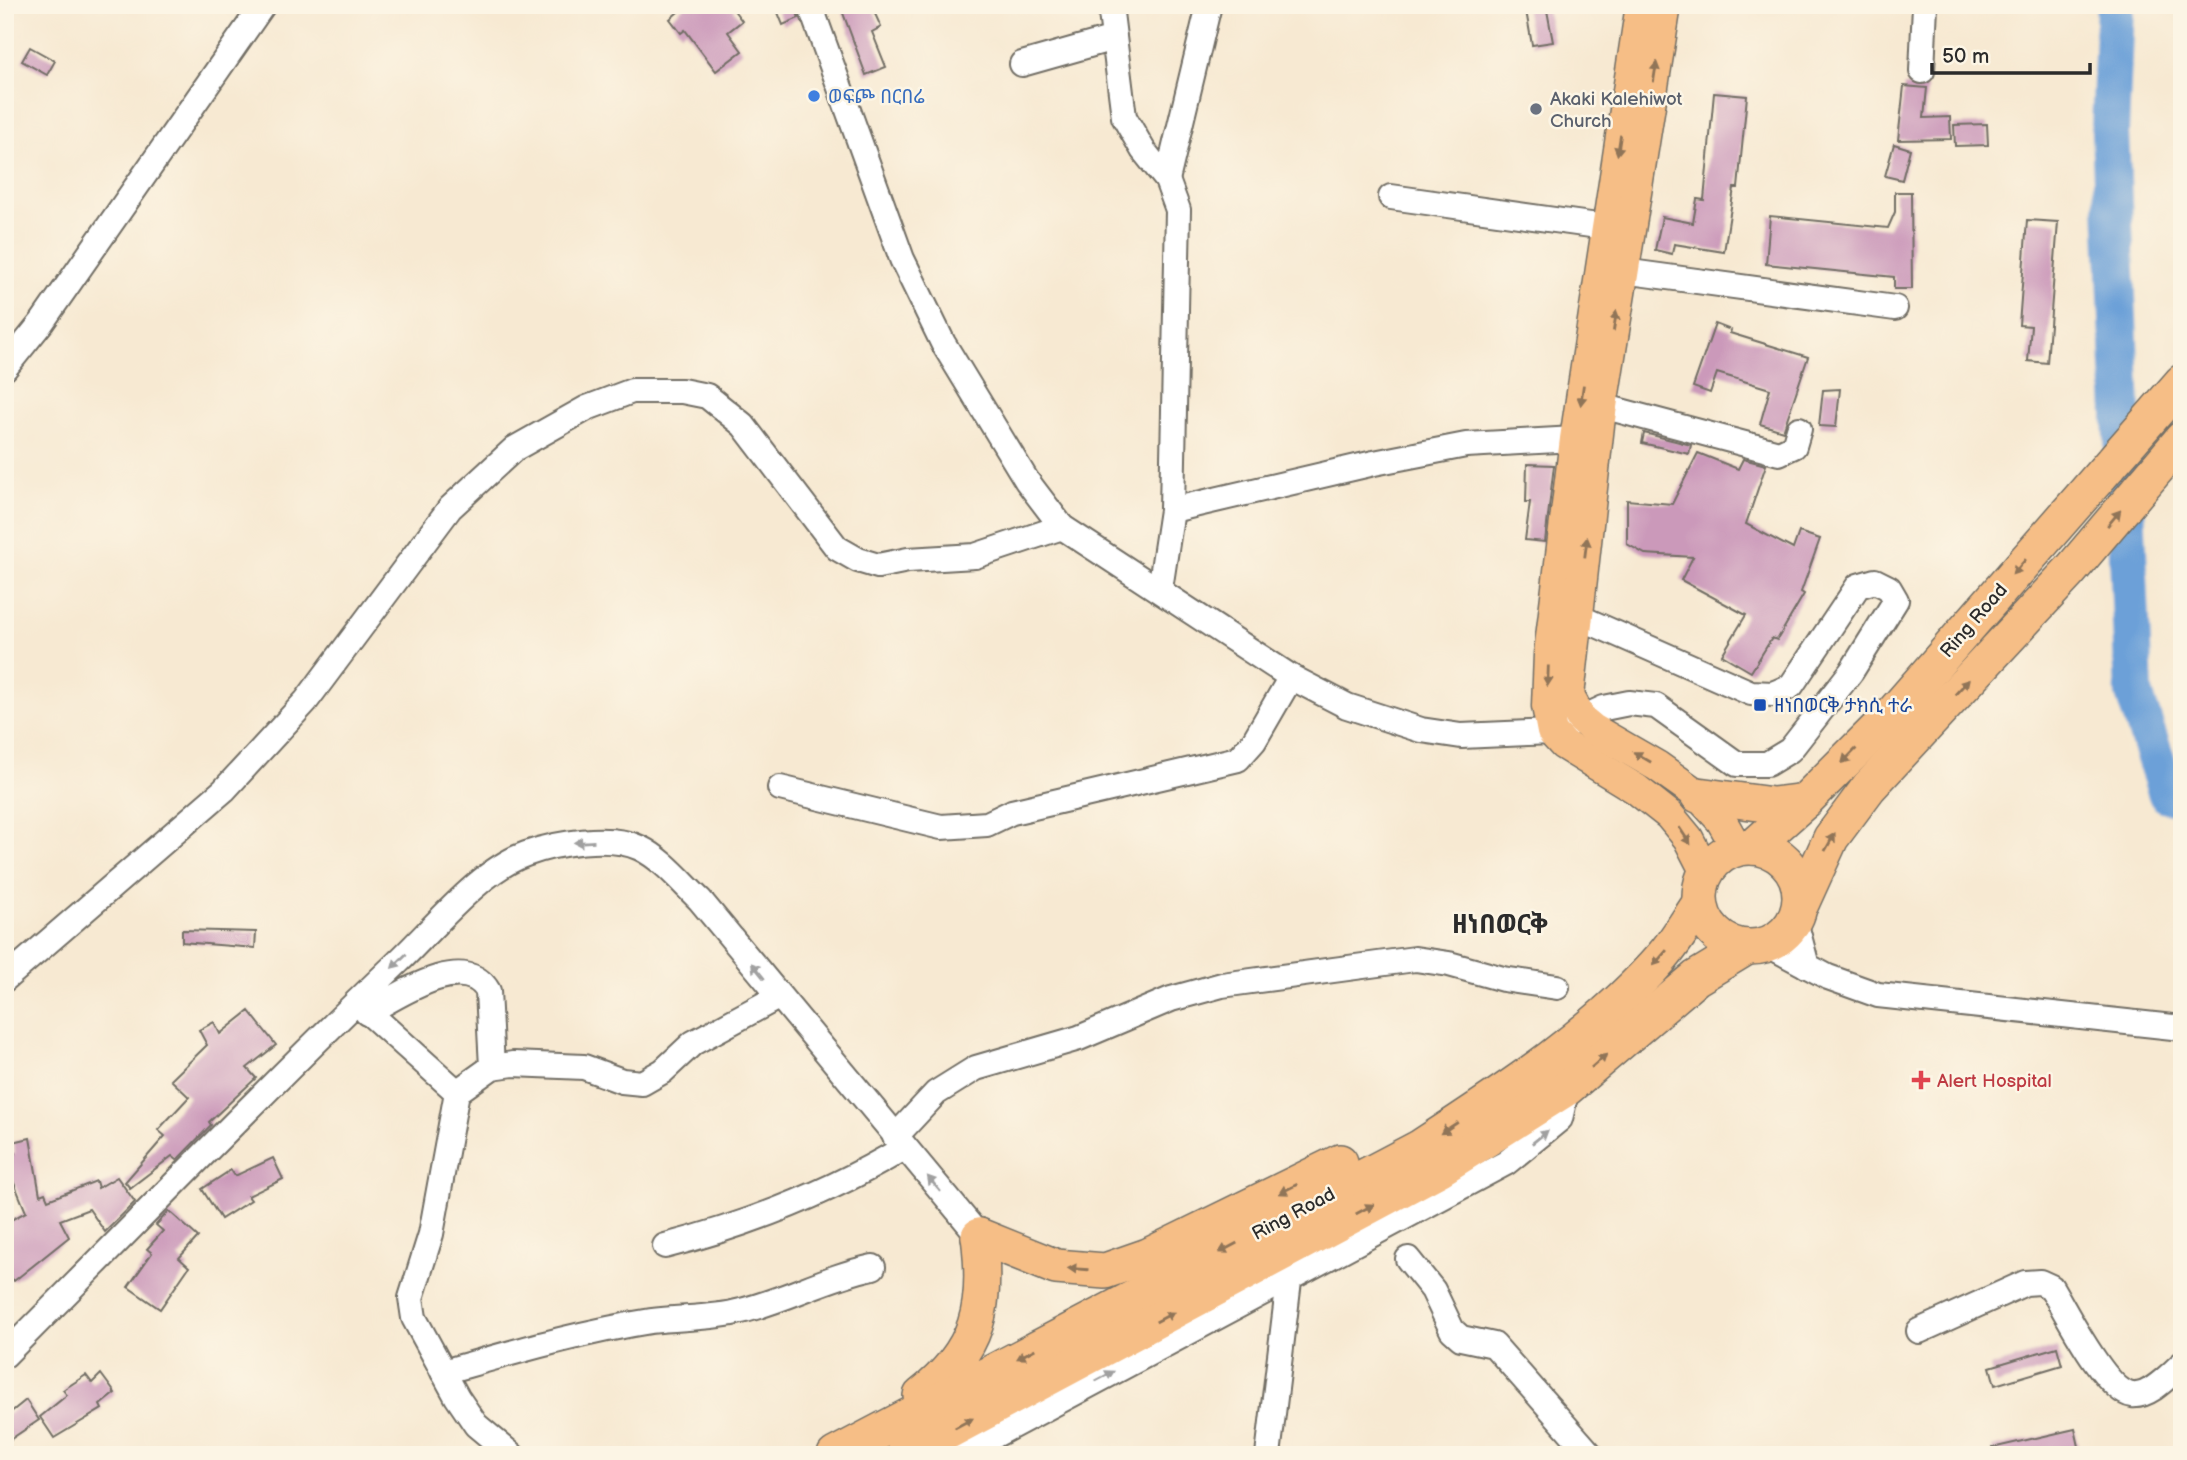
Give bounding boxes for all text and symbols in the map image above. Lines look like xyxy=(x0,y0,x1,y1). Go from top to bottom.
scale bar xyxy=(1932,32,2089,76)
text: 50 m xyxy=(1942,44,1989,69)
one-way arrow xyxy=(1650,61,1661,83)
place label: ወፍጮ በርበሬ xyxy=(828,86,925,109)
marker: ወፍጮ በርበሬ xyxy=(806,88,822,104)
place label: Akaki Kalehiwot Church xyxy=(1550,88,1683,133)
marker: Akaki Kalehiwot Church xyxy=(1528,101,1544,117)
one-way arrow xyxy=(1613,134,1624,156)
one-way arrow xyxy=(1610,310,1621,332)
one-way arrow xyxy=(1576,384,1587,406)
one-way arrow xyxy=(2106,510,2121,527)
one-way arrow xyxy=(1581,536,1592,558)
one-way arrow xyxy=(2011,558,2027,576)
street label: Ring Road xyxy=(1936,579,2013,663)
one-way arrow xyxy=(1542,665,1553,687)
one-way arrow xyxy=(1953,679,1969,696)
place label: ዘነበወርቅ ታክሲ ተራ xyxy=(1774,695,1912,718)
marker: ዘነበወርቅ ታክሲ ተራ xyxy=(1752,697,1768,713)
one-way arrow xyxy=(1841,748,1858,765)
one-way arrow xyxy=(1632,751,1651,763)
one-way arrow xyxy=(1678,827,1692,845)
one-way arrow xyxy=(1824,832,1836,852)
one-way arrow xyxy=(573,837,595,848)
district label: ዘነበወርቅ xyxy=(1452,910,1548,941)
one-way arrow xyxy=(1652,949,1668,967)
one-way arrow xyxy=(390,953,407,970)
one-way arrow xyxy=(750,963,765,981)
one-way arrow xyxy=(1590,1053,1608,1069)
marker: Alert Hospital xyxy=(1911,1070,1931,1090)
place label: Alert Hospital xyxy=(1937,1070,2052,1093)
one-way arrow xyxy=(1439,1122,1459,1135)
one-way arrow xyxy=(1530,1130,1548,1145)
one-way arrow xyxy=(926,1175,942,1193)
one-way arrow xyxy=(1277,1182,1297,1194)
street label: Ring Road xyxy=(1248,1183,1339,1246)
one-way arrow xyxy=(1356,1203,1375,1215)
one-way arrow xyxy=(1218,1242,1237,1254)
one-way arrow xyxy=(1067,1263,1089,1274)
one-way arrow xyxy=(1155,1311,1175,1323)
one-way arrow xyxy=(1016,1348,1036,1359)
one-way arrow xyxy=(1095,1370,1114,1382)
one-way arrow xyxy=(954,1417,974,1429)

